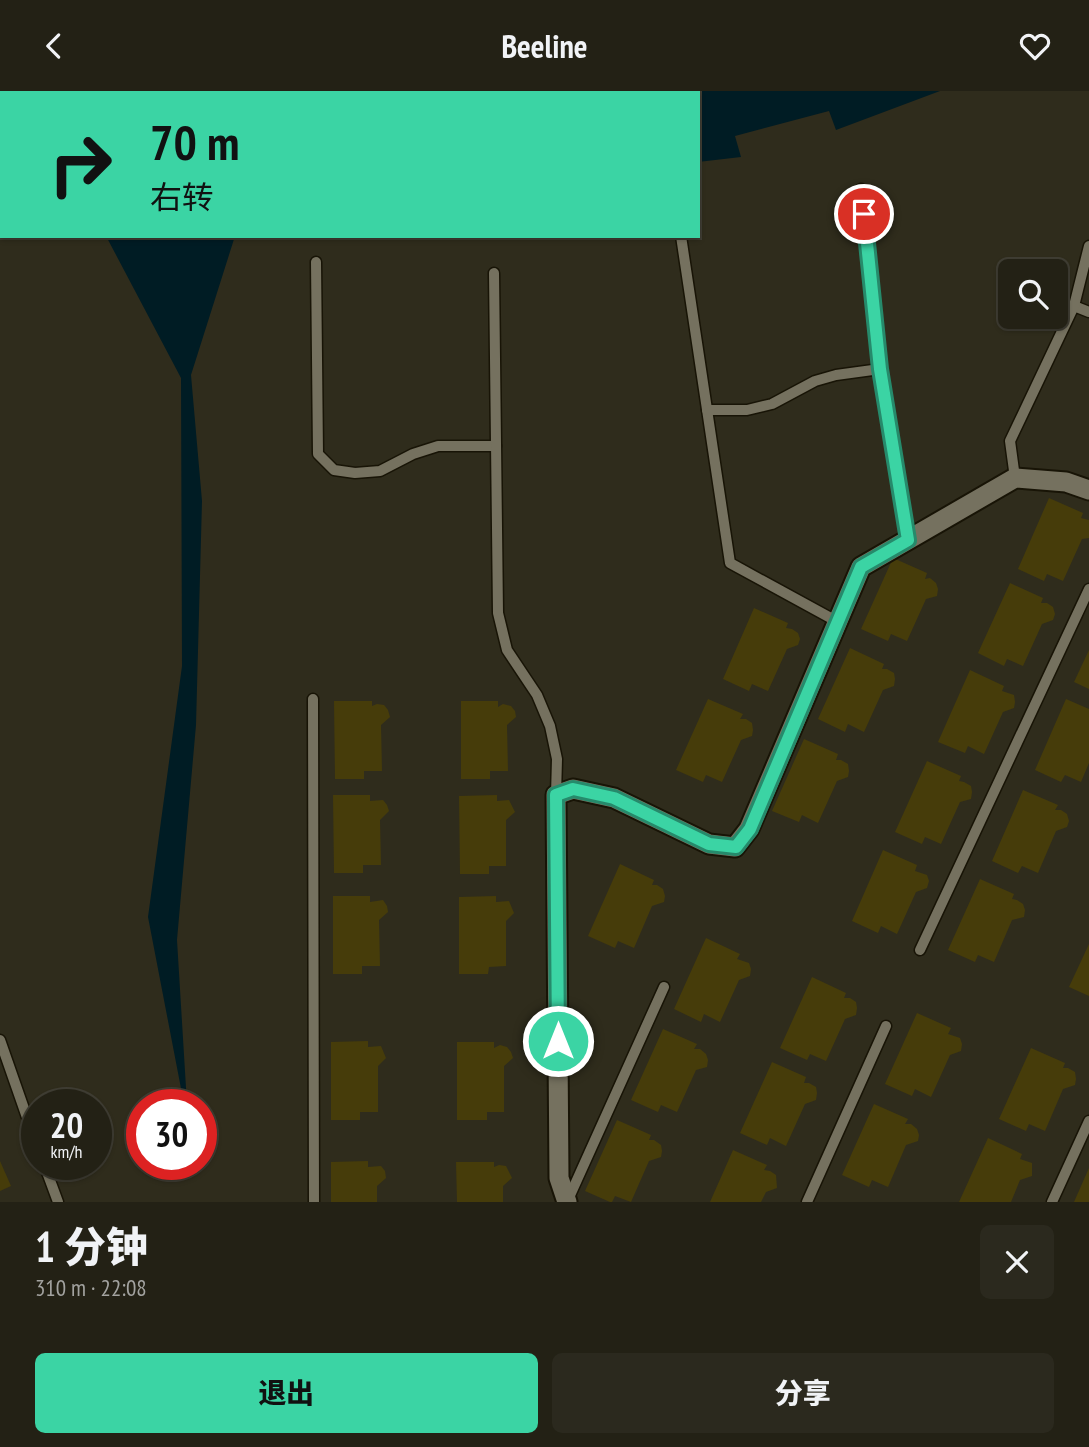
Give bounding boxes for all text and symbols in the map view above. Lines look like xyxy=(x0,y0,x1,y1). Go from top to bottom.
text: Beeline xyxy=(501,25,588,67)
icon: back xyxy=(35,27,73,65)
icon: heart xyxy=(1016,27,1054,65)
text: 70 m xyxy=(150,110,239,174)
icon: right xyxy=(35,119,126,210)
text: 右转 xyxy=(150,176,214,218)
pin xyxy=(834,184,894,244)
icon: arrive xyxy=(845,195,883,233)
map controls xyxy=(998,259,1068,329)
button: search xyxy=(998,259,1068,329)
position arrow xyxy=(521,1004,595,1078)
speed limit sign: 30 xyxy=(126,1089,217,1180)
text: 20 xyxy=(50,1102,83,1148)
text: km/h xyxy=(51,1140,82,1163)
text: 1 分钟 xyxy=(35,1219,148,1274)
button: close xyxy=(980,1225,1054,1299)
text: 310 m · 22:08 xyxy=(35,1273,147,1302)
button: 退出 xyxy=(35,1353,538,1433)
button: 分享 xyxy=(552,1353,1054,1433)

